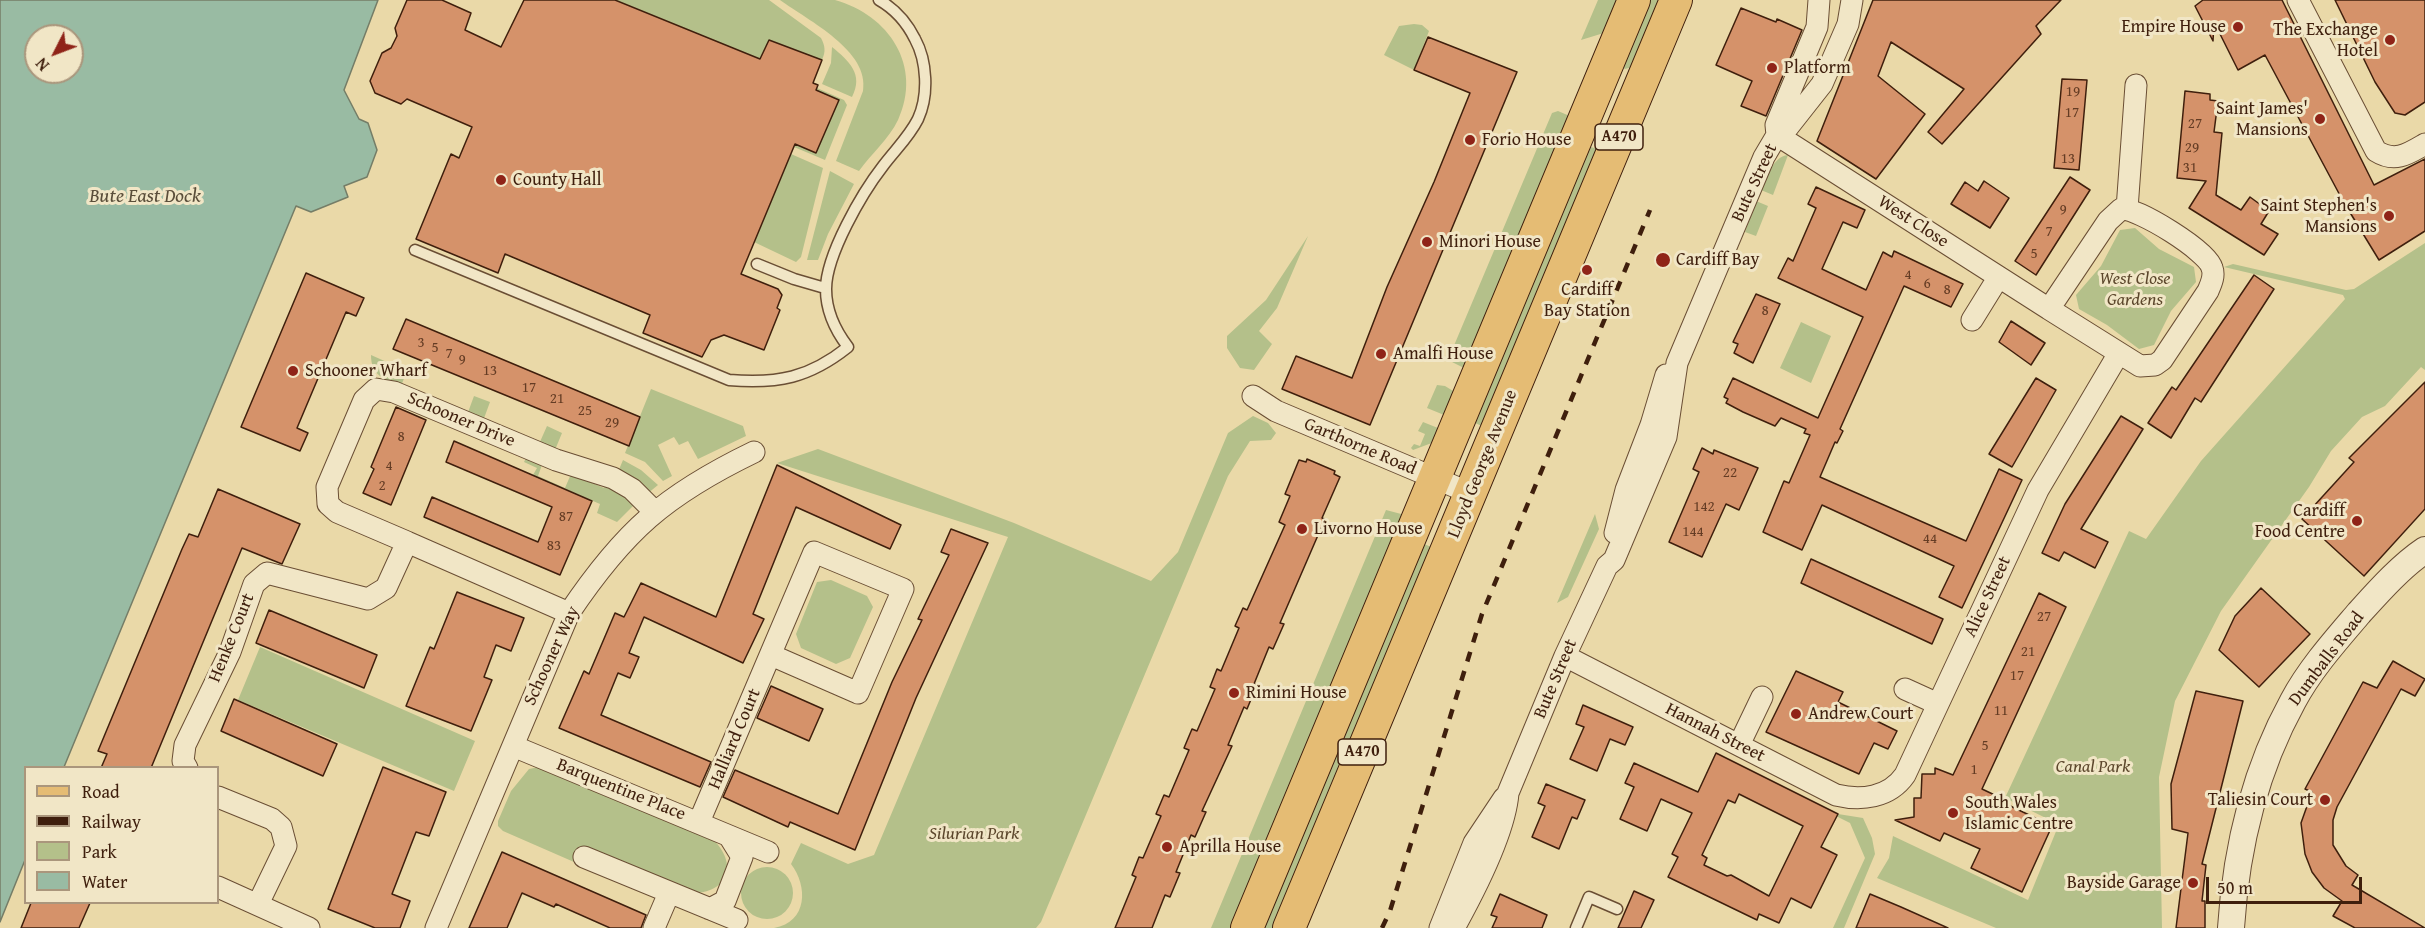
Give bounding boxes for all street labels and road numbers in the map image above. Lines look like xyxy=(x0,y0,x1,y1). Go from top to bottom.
road number: A470 xyxy=(1595,124,1643,150)
street label: Bute Street xyxy=(1727,140,1783,226)
street label: West Close xyxy=(1874,191,1952,253)
street label: Lloyd George Avenue xyxy=(1443,387,1523,541)
street label: Schooner Drive xyxy=(404,388,518,452)
street label: Garthorne Road xyxy=(1301,414,1419,480)
street label: Alice Street xyxy=(1960,553,2016,641)
street label: Henke Court xyxy=(204,590,260,686)
street label: Schooner Way xyxy=(520,603,584,709)
street label: Dumballs Road xyxy=(2285,608,2369,710)
street label: Bute Street xyxy=(1530,636,1582,722)
street label: Halliard Court xyxy=(704,685,766,793)
street label: Hannah Street xyxy=(1662,699,1768,767)
road number: A470 xyxy=(1338,739,1386,765)
street label: Barquentine Place xyxy=(553,754,689,826)

